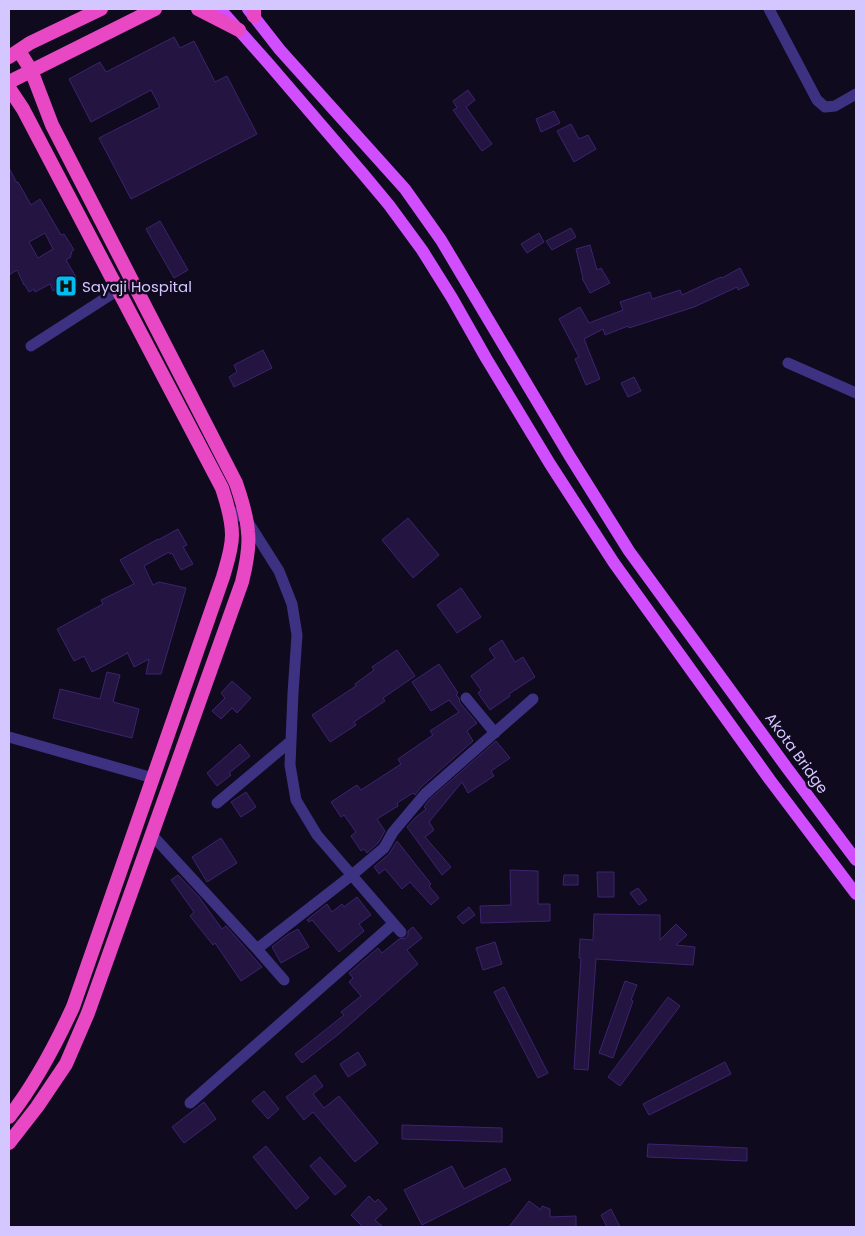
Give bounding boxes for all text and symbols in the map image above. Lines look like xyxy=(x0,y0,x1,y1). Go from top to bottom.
hospital icon: Sayaji Hospital xyxy=(54,274,78,298)
place label: Sayaji Hospital xyxy=(82,276,192,297)
street label: Akota Bridge xyxy=(761,708,833,798)

